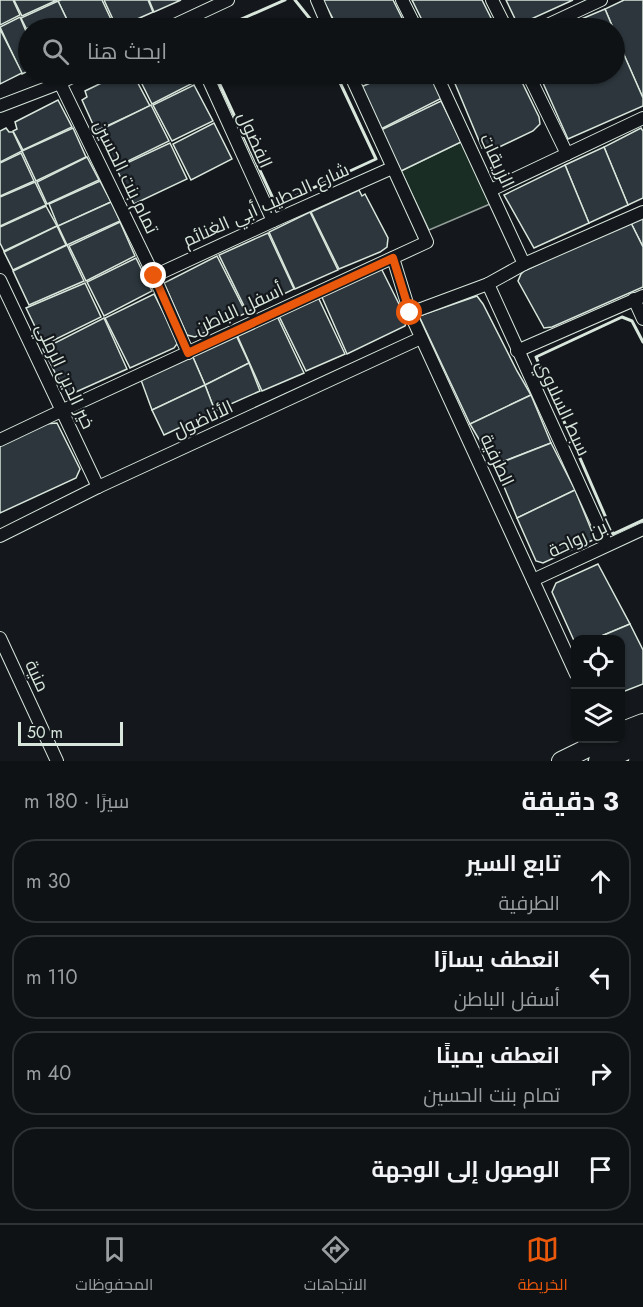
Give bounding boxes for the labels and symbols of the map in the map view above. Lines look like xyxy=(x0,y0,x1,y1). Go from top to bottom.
street label: الفضول xyxy=(231,108,279,172)
street label: تمام بنت الحسين xyxy=(87,116,165,238)
street label: الزريقات xyxy=(473,130,521,192)
street label: شارع الحطيب أبي الغنائم xyxy=(179,157,354,254)
route end xyxy=(140,262,166,288)
street label: أسفل الباطن xyxy=(190,277,288,341)
route start xyxy=(396,299,422,325)
street label: خير الدين الرملي xyxy=(28,319,101,434)
street label: سبط السلاوي xyxy=(529,356,597,461)
street label: الأناضول xyxy=(169,394,237,444)
street label: الطرفية xyxy=(474,429,520,491)
street label: ابن رواحة xyxy=(544,512,616,564)
street label: منية xyxy=(18,656,56,696)
scale bar xyxy=(18,719,123,746)

